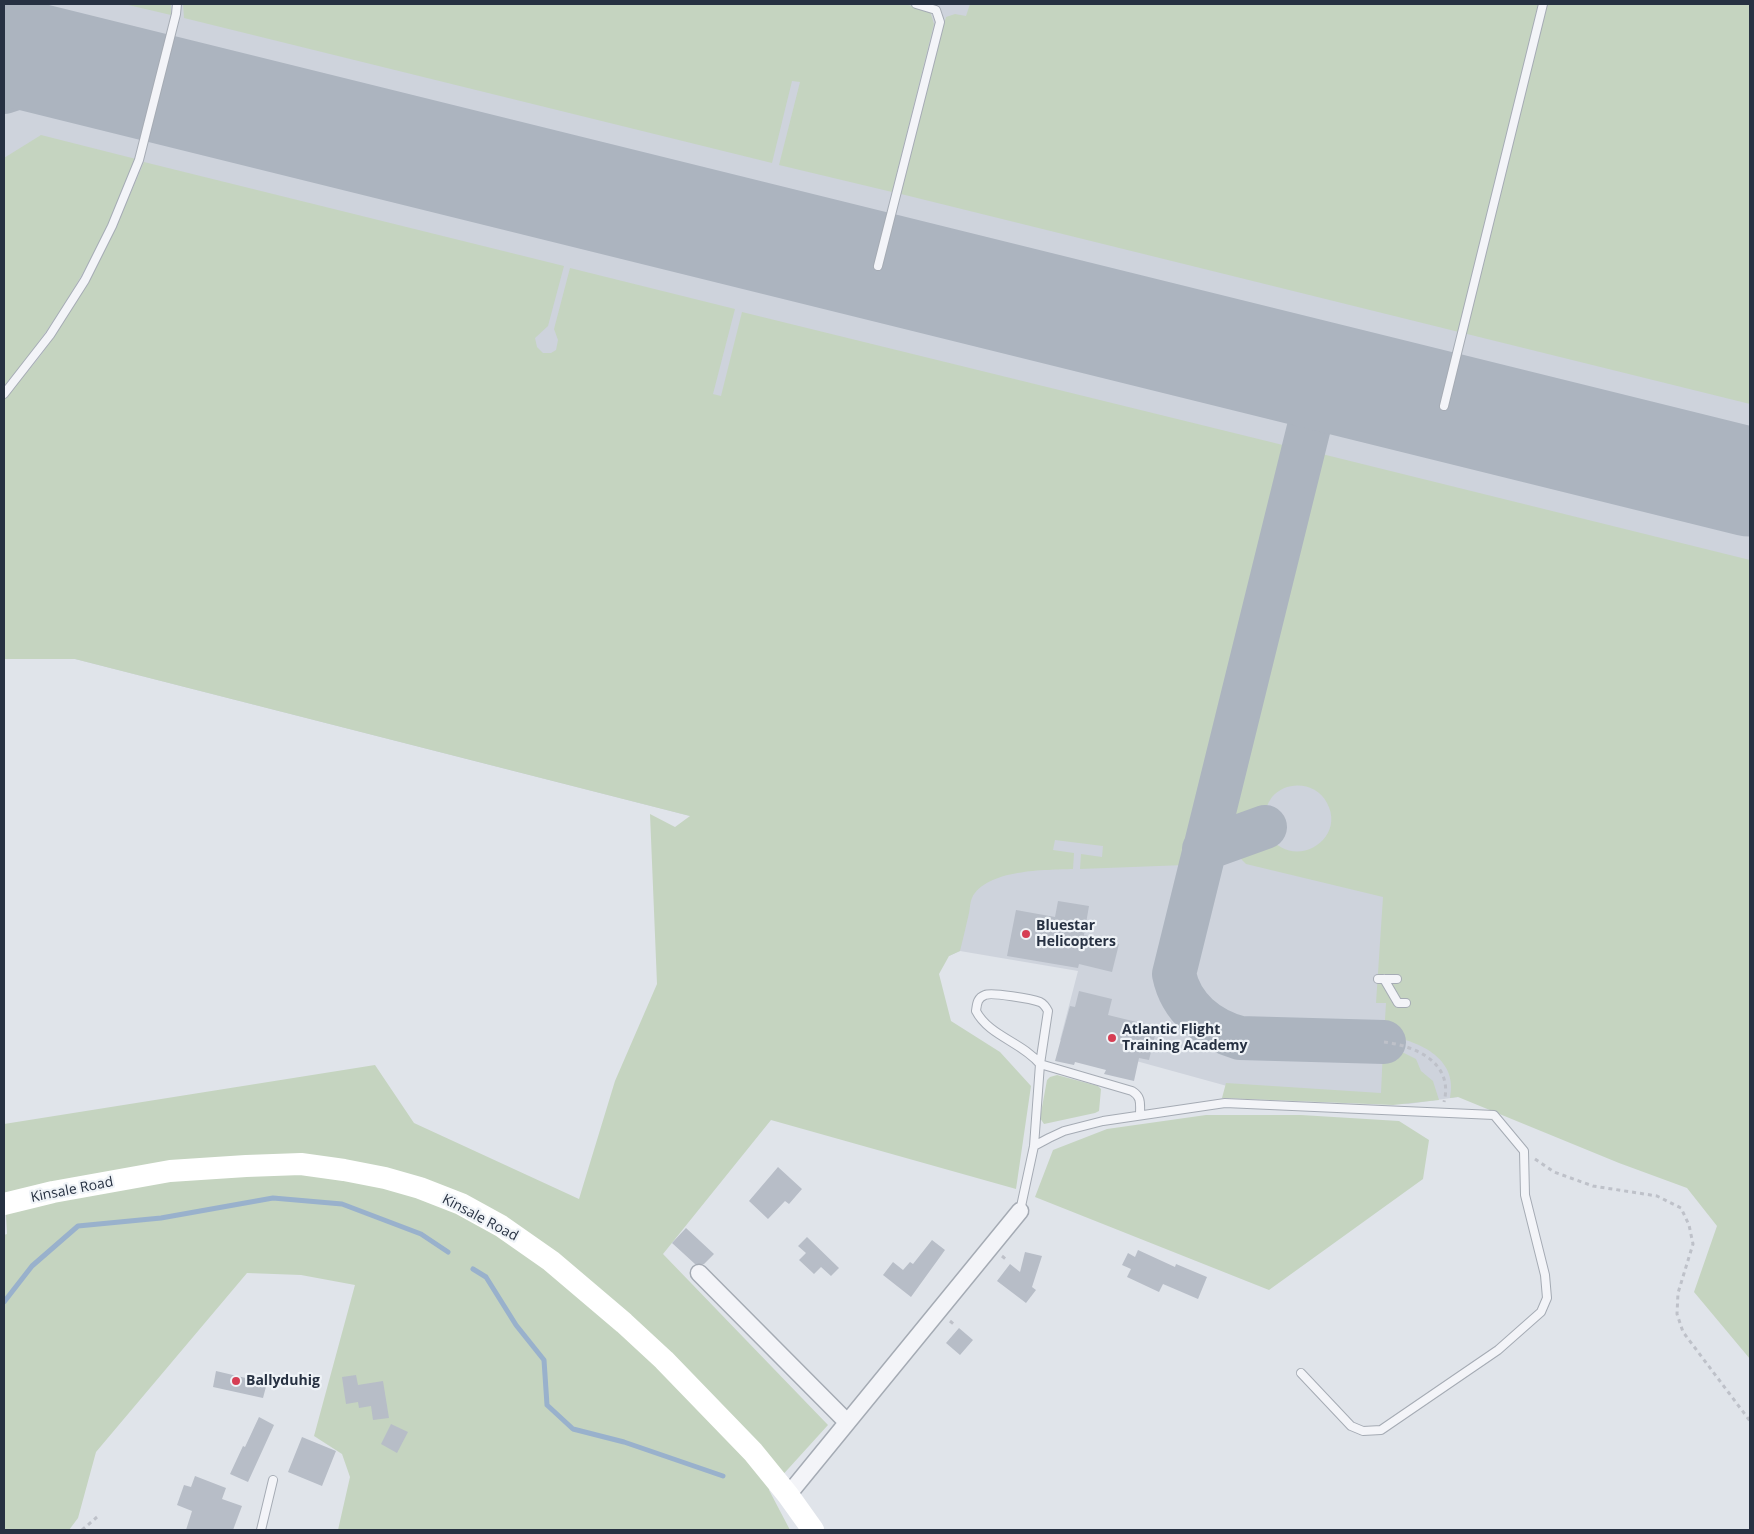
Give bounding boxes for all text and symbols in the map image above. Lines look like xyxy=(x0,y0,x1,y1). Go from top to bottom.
place label: Bluestar Helicopters xyxy=(1036,918,1116,950)
marker: Bluestar Helicopters xyxy=(1020,928,1032,940)
place label: Atlantic Flight Training Academy xyxy=(1122,1022,1248,1054)
marker: Atlantic Flight Training Academy xyxy=(1106,1032,1118,1044)
street label: Kinsale Road xyxy=(29,1174,115,1206)
street label: Kinsale Road xyxy=(439,1191,521,1245)
place label: Ballyduhig xyxy=(246,1373,320,1389)
marker: Ballyduhig xyxy=(230,1375,242,1387)

